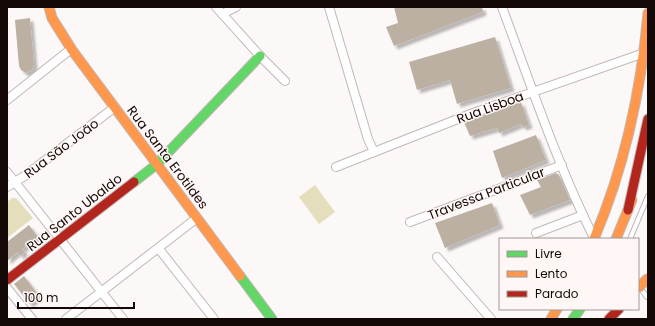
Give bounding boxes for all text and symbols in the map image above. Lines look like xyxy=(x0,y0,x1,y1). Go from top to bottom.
street label: Rua Lisboa xyxy=(454,87,526,128)
street label: Rua Santa Erotildes xyxy=(122,102,213,213)
street label: Rua São João xyxy=(20,114,103,183)
street label: Travessa Particular xyxy=(425,162,548,225)
street label: Rua Santo Ubaldo xyxy=(23,169,126,256)
legend xyxy=(499,238,639,310)
text: Livre xyxy=(535,245,562,262)
text: Lento xyxy=(535,265,568,282)
scale bar xyxy=(18,284,134,310)
text: Parado xyxy=(535,285,579,302)
text: 100 m xyxy=(24,289,58,306)

